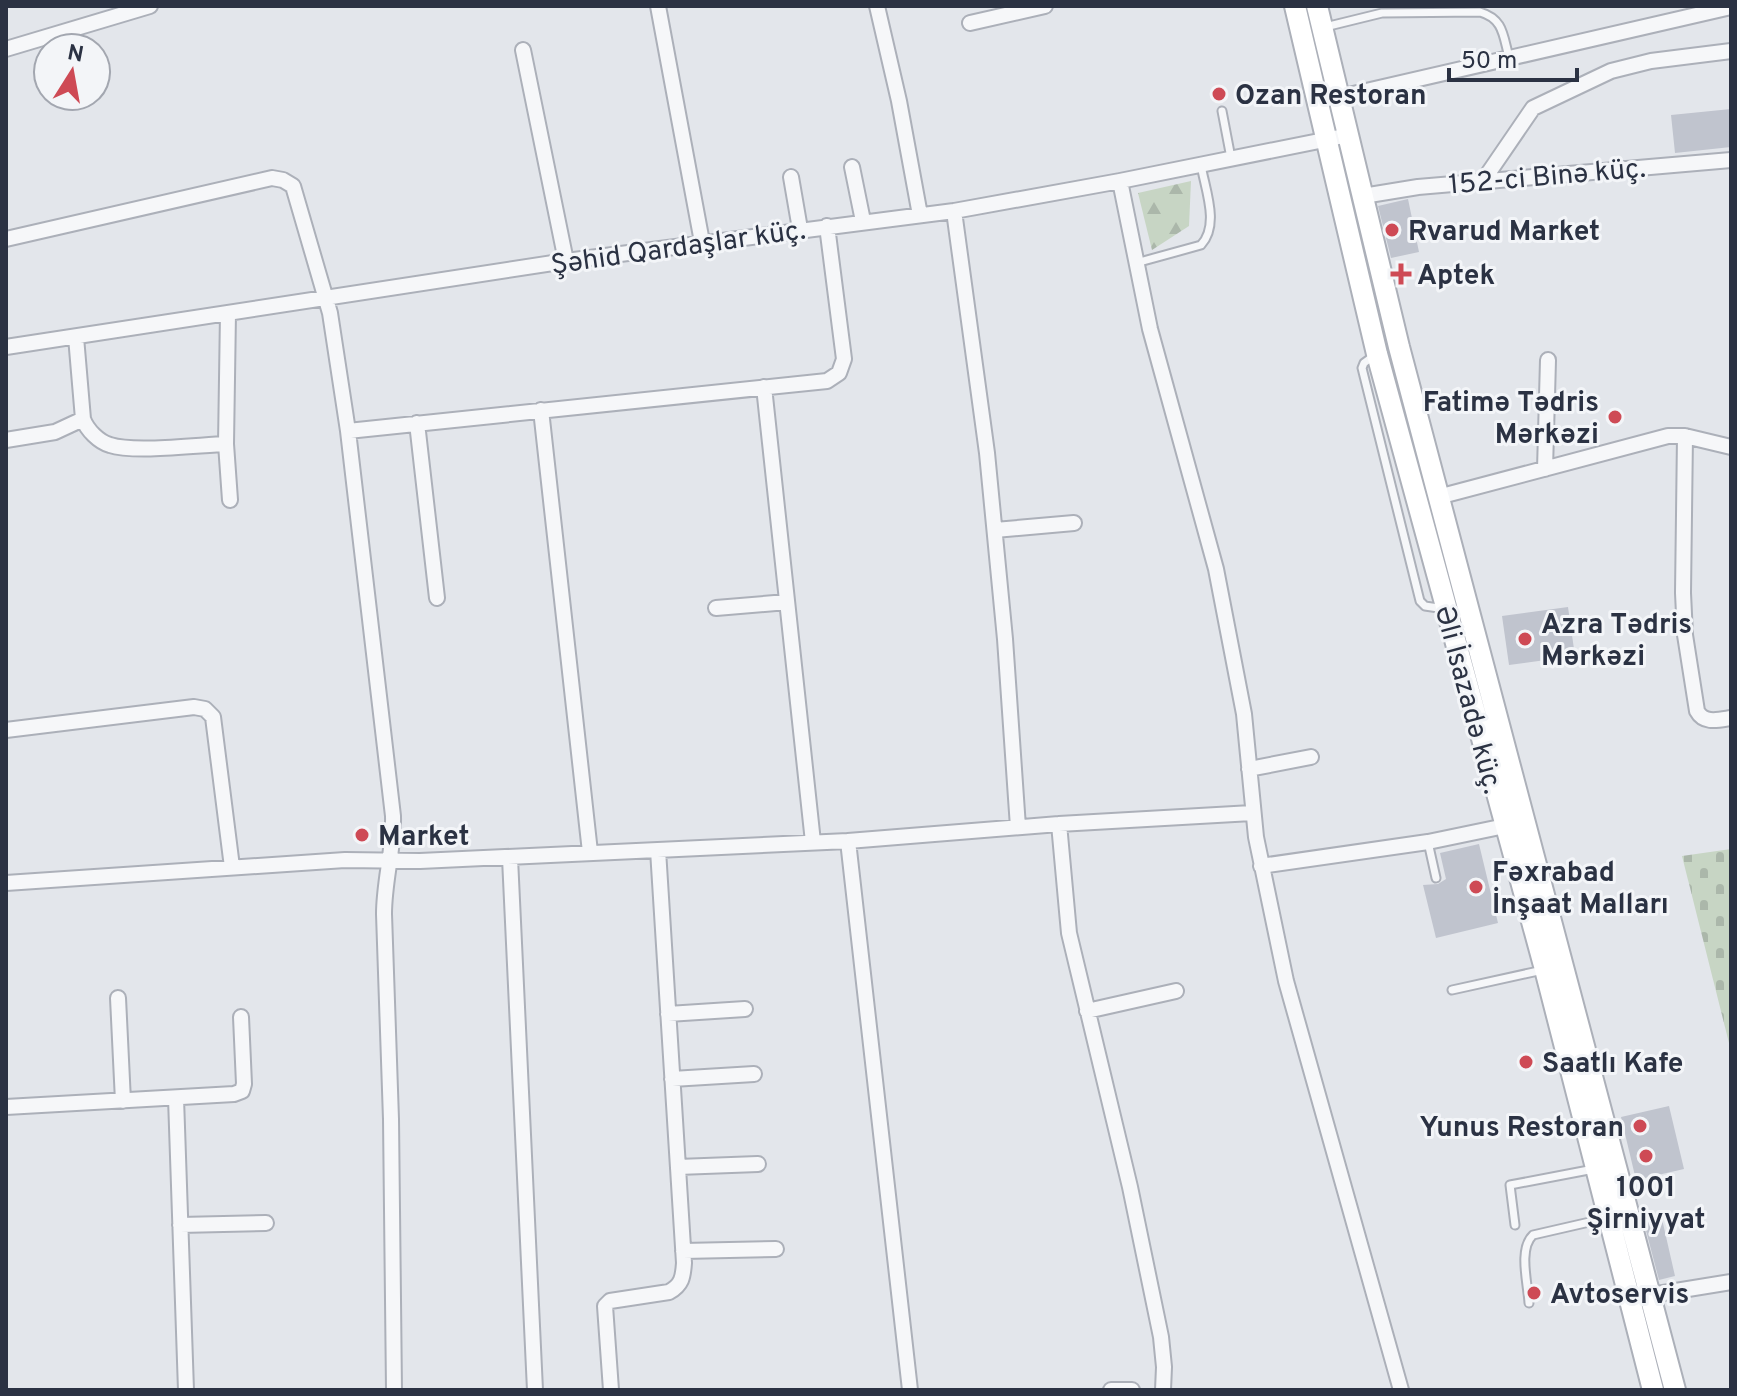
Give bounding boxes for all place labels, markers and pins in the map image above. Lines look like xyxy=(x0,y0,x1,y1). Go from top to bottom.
place label: Ozan Restoran xyxy=(1235,79,1427,115)
marker: Ozan Restoran xyxy=(1210,85,1228,103)
place label: Rvarud Market xyxy=(1408,215,1600,251)
marker: Rvarud Market xyxy=(1383,221,1401,239)
place label: Aptek xyxy=(1417,259,1495,295)
marker: Aptek xyxy=(1392,265,1410,283)
place label: Fatimə Tədris Mərkəzi xyxy=(1423,386,1599,454)
marker: Fatimə Tədris Mərkəzi xyxy=(1606,408,1624,426)
place label: Azra Tədris Mərkəzi xyxy=(1541,608,1692,676)
marker: Azra Tədris Mərkəzi xyxy=(1516,630,1534,648)
place label: Market xyxy=(378,820,469,856)
marker: Market xyxy=(353,826,371,844)
place label: Fəxrabad İnşaat Malları xyxy=(1492,856,1669,924)
marker: Fəxrabad İnşaat Malları xyxy=(1467,878,1485,896)
place label: Saatlı Kafe xyxy=(1542,1047,1683,1083)
marker: Saatlı Kafe xyxy=(1517,1053,1535,1071)
place label: Yunus Restoran xyxy=(1420,1111,1624,1147)
marker: Yunus Restoran xyxy=(1631,1117,1649,1135)
marker: 1001 Şirniyyat xyxy=(1637,1147,1655,1165)
place label: 1001 Şirniyyat xyxy=(1587,1171,1705,1239)
place label: Avtoservis xyxy=(1550,1278,1689,1314)
marker: Avtoservis xyxy=(1525,1284,1543,1302)

